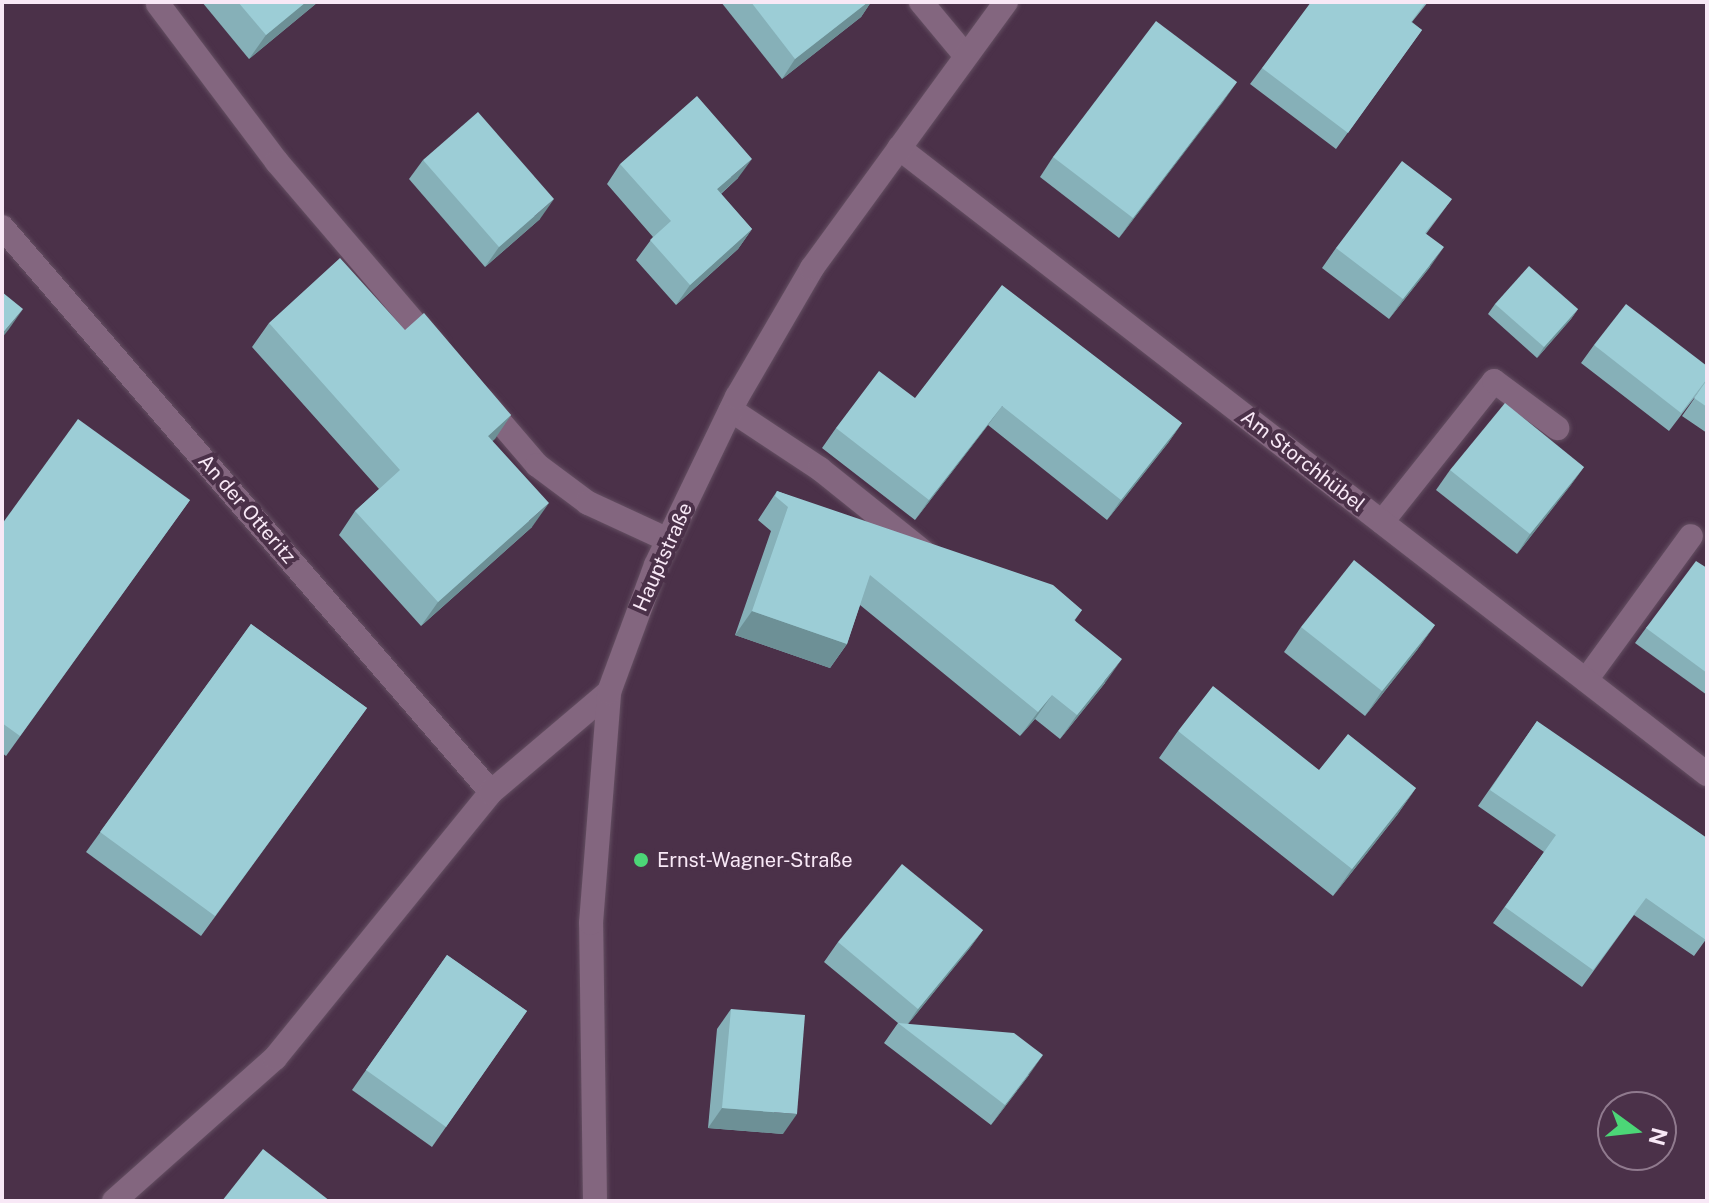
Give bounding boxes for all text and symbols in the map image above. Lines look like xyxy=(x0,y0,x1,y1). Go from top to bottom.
street label: Am Storchhübel xyxy=(1236,405,1370,517)
street label: An der Otteritz xyxy=(193,449,301,569)
street label: Hauptstraße xyxy=(628,499,698,615)
place label: Ernst-Wagner-Straße xyxy=(657,848,853,872)
marker: Ernst-Wagner-Straße xyxy=(632,851,650,869)
north arrow xyxy=(1597,1091,1677,1171)
text: N xyxy=(1643,1125,1673,1148)

